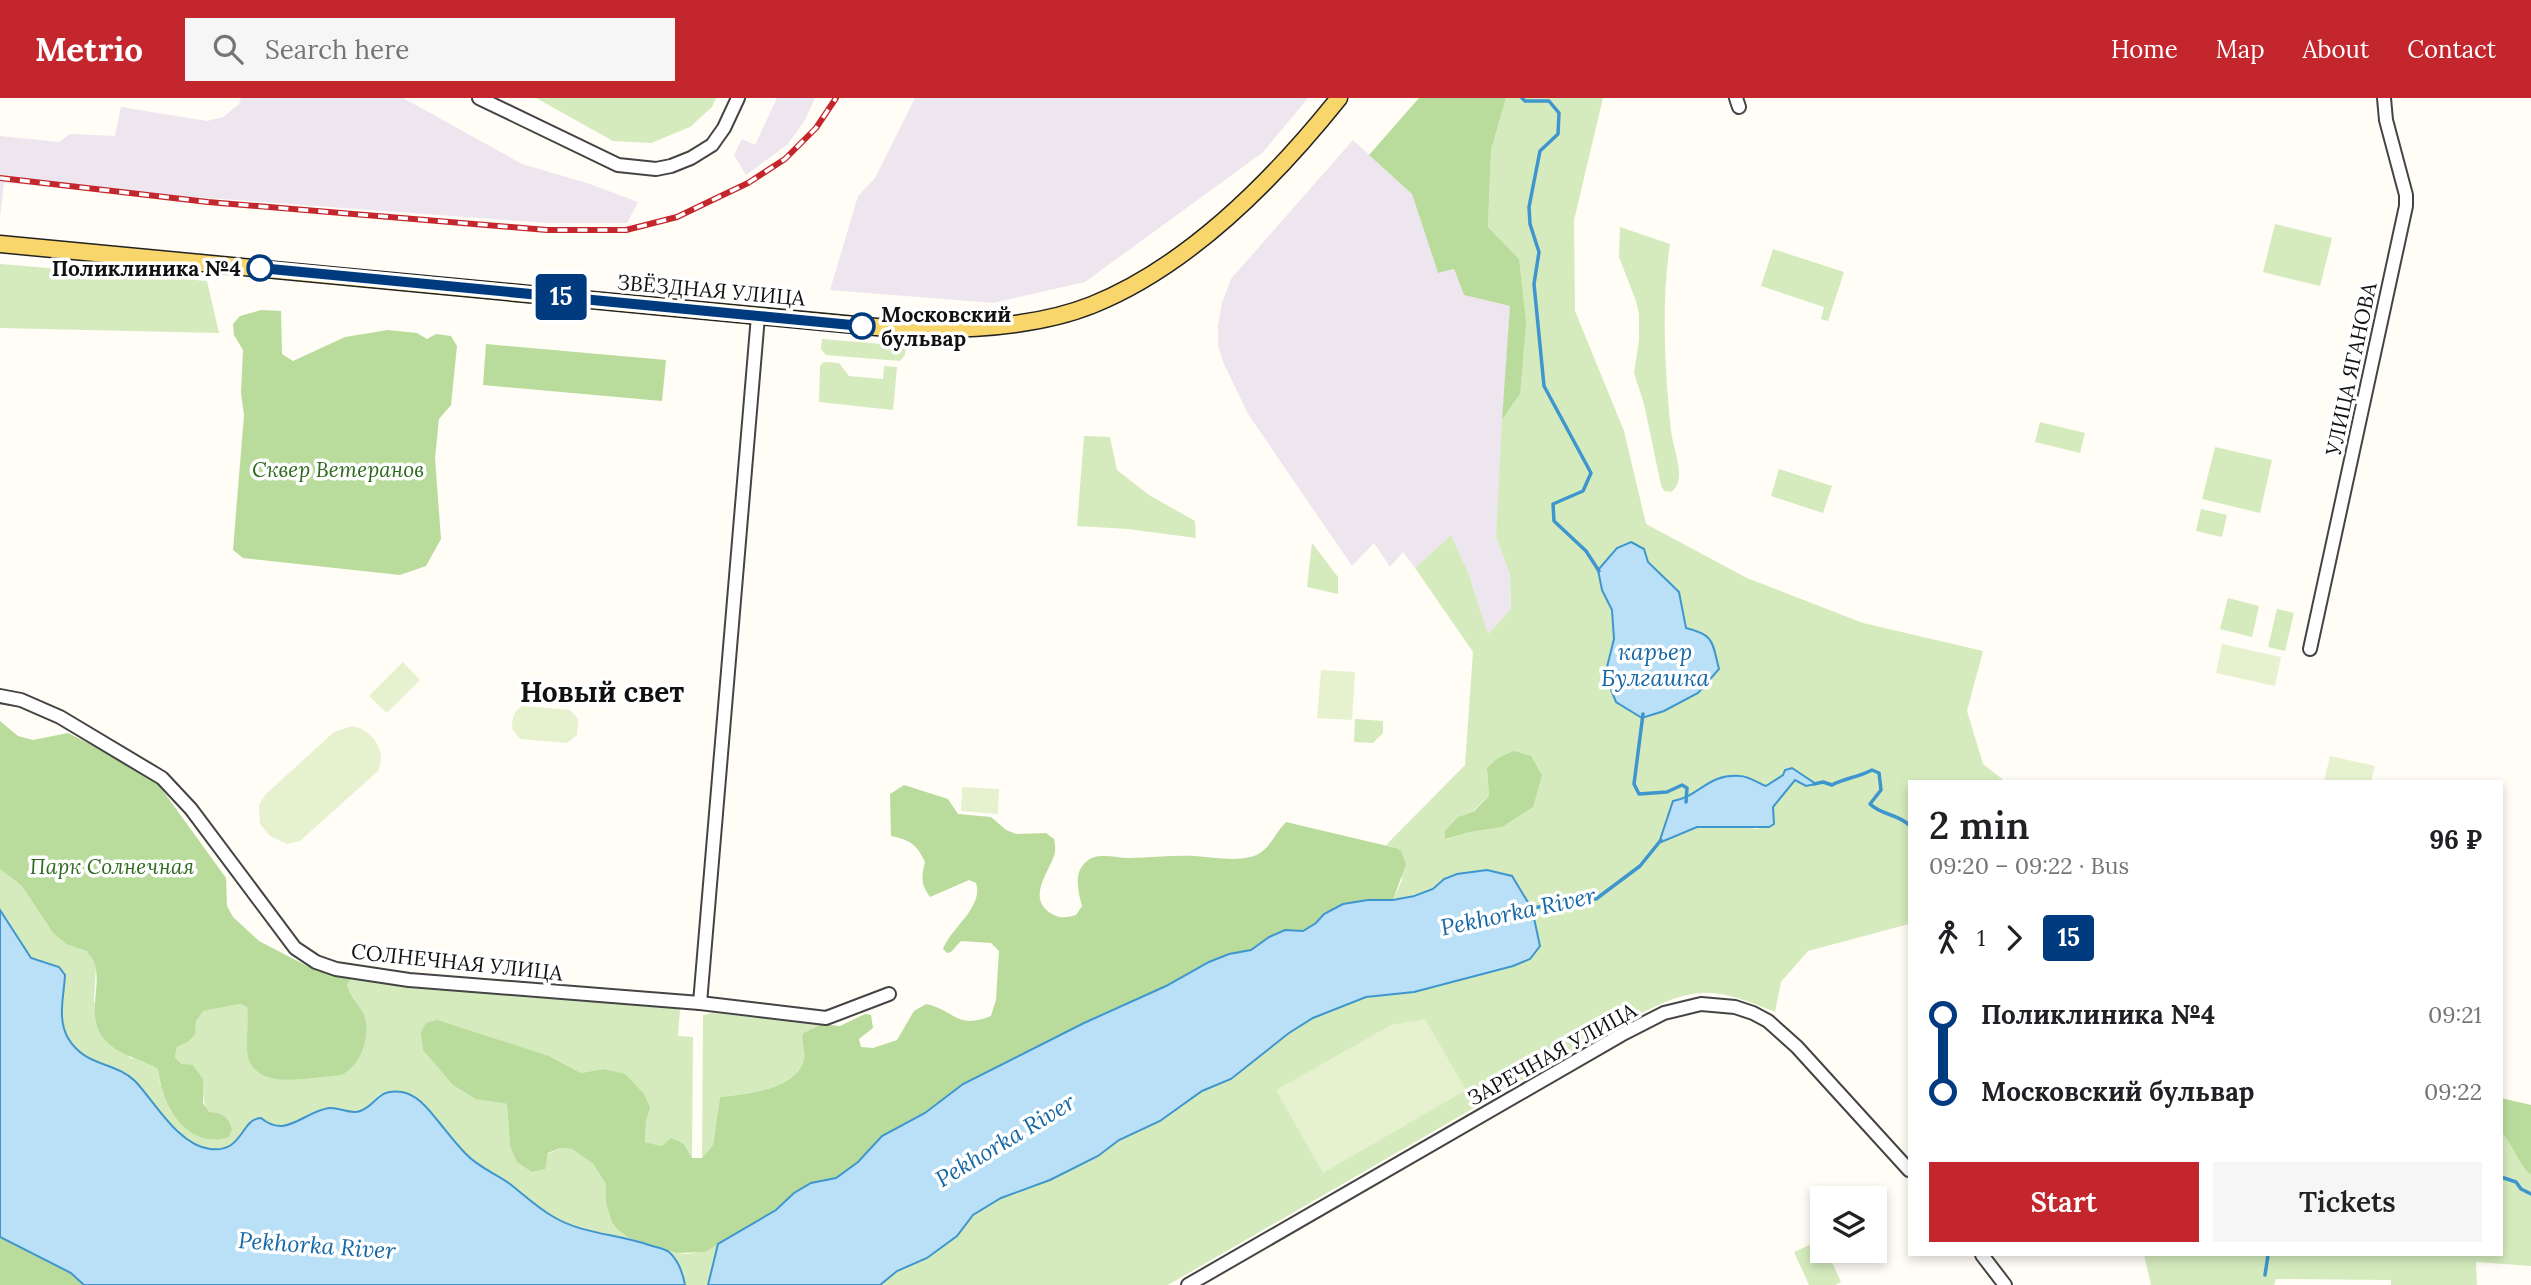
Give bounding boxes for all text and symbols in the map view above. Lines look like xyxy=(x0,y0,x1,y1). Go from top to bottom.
search box xyxy=(185,18,675,81)
text: Metrio xyxy=(35,28,143,70)
icon: search xyxy=(209,30,247,68)
text: Search here xyxy=(265,33,409,66)
text: Home xyxy=(2111,34,2178,65)
text: Map xyxy=(2216,34,2265,65)
text: About xyxy=(2303,34,2369,65)
text: Contact xyxy=(2407,34,2496,65)
place label: Поликлиника №4 xyxy=(52,255,241,282)
marker: Поликлиника №4 xyxy=(247,255,273,281)
street label: ЗВЁЗДНАЯ УЛИЦА xyxy=(616,268,807,312)
line badge: 15 xyxy=(530,274,592,320)
street label: УЛИЦА ЯГАНОВА xyxy=(2319,279,2383,459)
text: 15 xyxy=(550,281,572,312)
place label: Московский бульвар xyxy=(881,301,1011,352)
marker: Московский бульвар xyxy=(849,313,875,339)
park label: Сквер Ветеранов xyxy=(252,456,424,483)
water label: карьер Булгашка xyxy=(1601,637,1709,692)
district label: Новый свет xyxy=(520,674,684,710)
text: 2 min xyxy=(1929,801,2030,849)
text: 96 ₽ xyxy=(2429,823,2482,856)
text: 09:20 – 09:22 · Bus xyxy=(1929,851,2129,880)
park label: Парк Солнечная xyxy=(30,853,194,880)
water label: Pekhorka River xyxy=(1438,880,1599,942)
icon: walk xyxy=(1929,919,1967,957)
icon: forward xyxy=(1995,919,2033,957)
text: 15 xyxy=(2057,922,2080,953)
text: 1 xyxy=(1977,923,1985,952)
street label: СОЛНЕЧНАЯ УЛИЦА xyxy=(350,937,565,987)
street label: ЗАРЕЧНАЯ УЛИЦА xyxy=(1463,996,1642,1112)
text: Поликлиника №4 xyxy=(1981,998,2215,1031)
text: 09:21 xyxy=(2428,1000,2482,1029)
text: Московский бульвар xyxy=(1981,1075,2254,1108)
text: 09:22 xyxy=(2424,1077,2482,1106)
water label: Pekhorka River xyxy=(930,1087,1081,1193)
button: Start xyxy=(1929,1162,2199,1242)
button: Tickets xyxy=(2213,1162,2482,1242)
map controls xyxy=(1810,1186,1887,1263)
button: layers xyxy=(1810,1186,1887,1263)
water label: Pekhorka River xyxy=(237,1225,397,1265)

